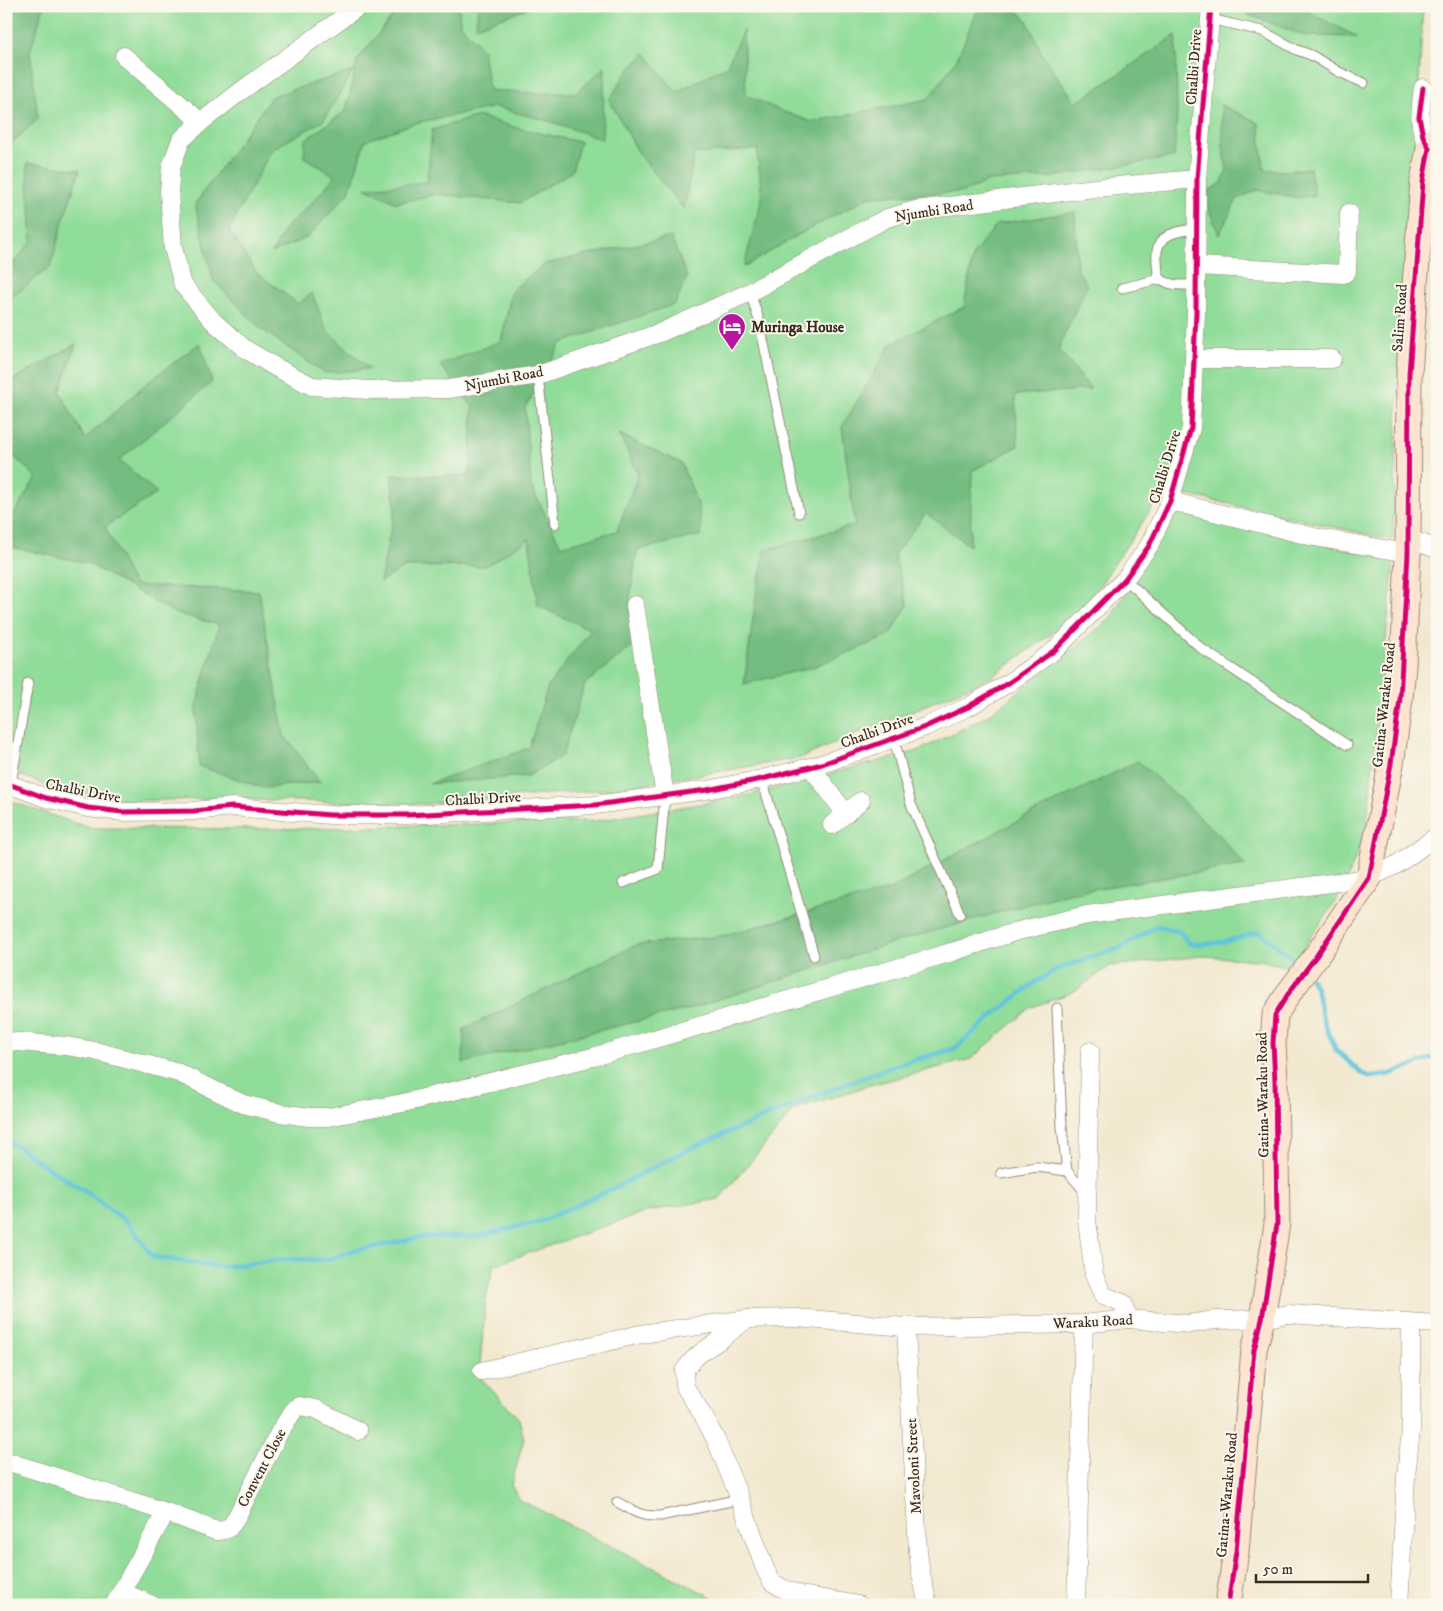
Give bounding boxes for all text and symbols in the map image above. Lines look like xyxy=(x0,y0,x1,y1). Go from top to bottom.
street label: Chalbi Drive xyxy=(1182,28,1206,106)
street label: Njumbi Road xyxy=(893,195,975,227)
street label: Salim Road xyxy=(1388,283,1412,353)
hotel icon: Muringa House xyxy=(717,312,747,351)
place label: Muringa House xyxy=(751,318,845,337)
street label: Njumbi Road xyxy=(463,362,545,396)
street label: Chalbi Drive xyxy=(1145,428,1185,506)
street label: Gatina-Waraku Road xyxy=(1368,641,1400,769)
street label: Chalbi Drive xyxy=(838,709,916,753)
street label: Chalbi Drive xyxy=(44,774,122,808)
street label: Chalbi Drive xyxy=(444,788,522,810)
street label: Gatina-Waraku Road xyxy=(1252,1031,1274,1158)
street label: Waraku Road xyxy=(1052,1310,1134,1334)
street label: Mavoloni Street xyxy=(902,1417,926,1514)
street label: Convent Close xyxy=(233,1425,291,1511)
street label: Gatina-Waraku Road xyxy=(1212,1431,1242,1559)
scale bar xyxy=(1256,1551,1368,1583)
text: 50 m xyxy=(1263,1560,1293,1579)

